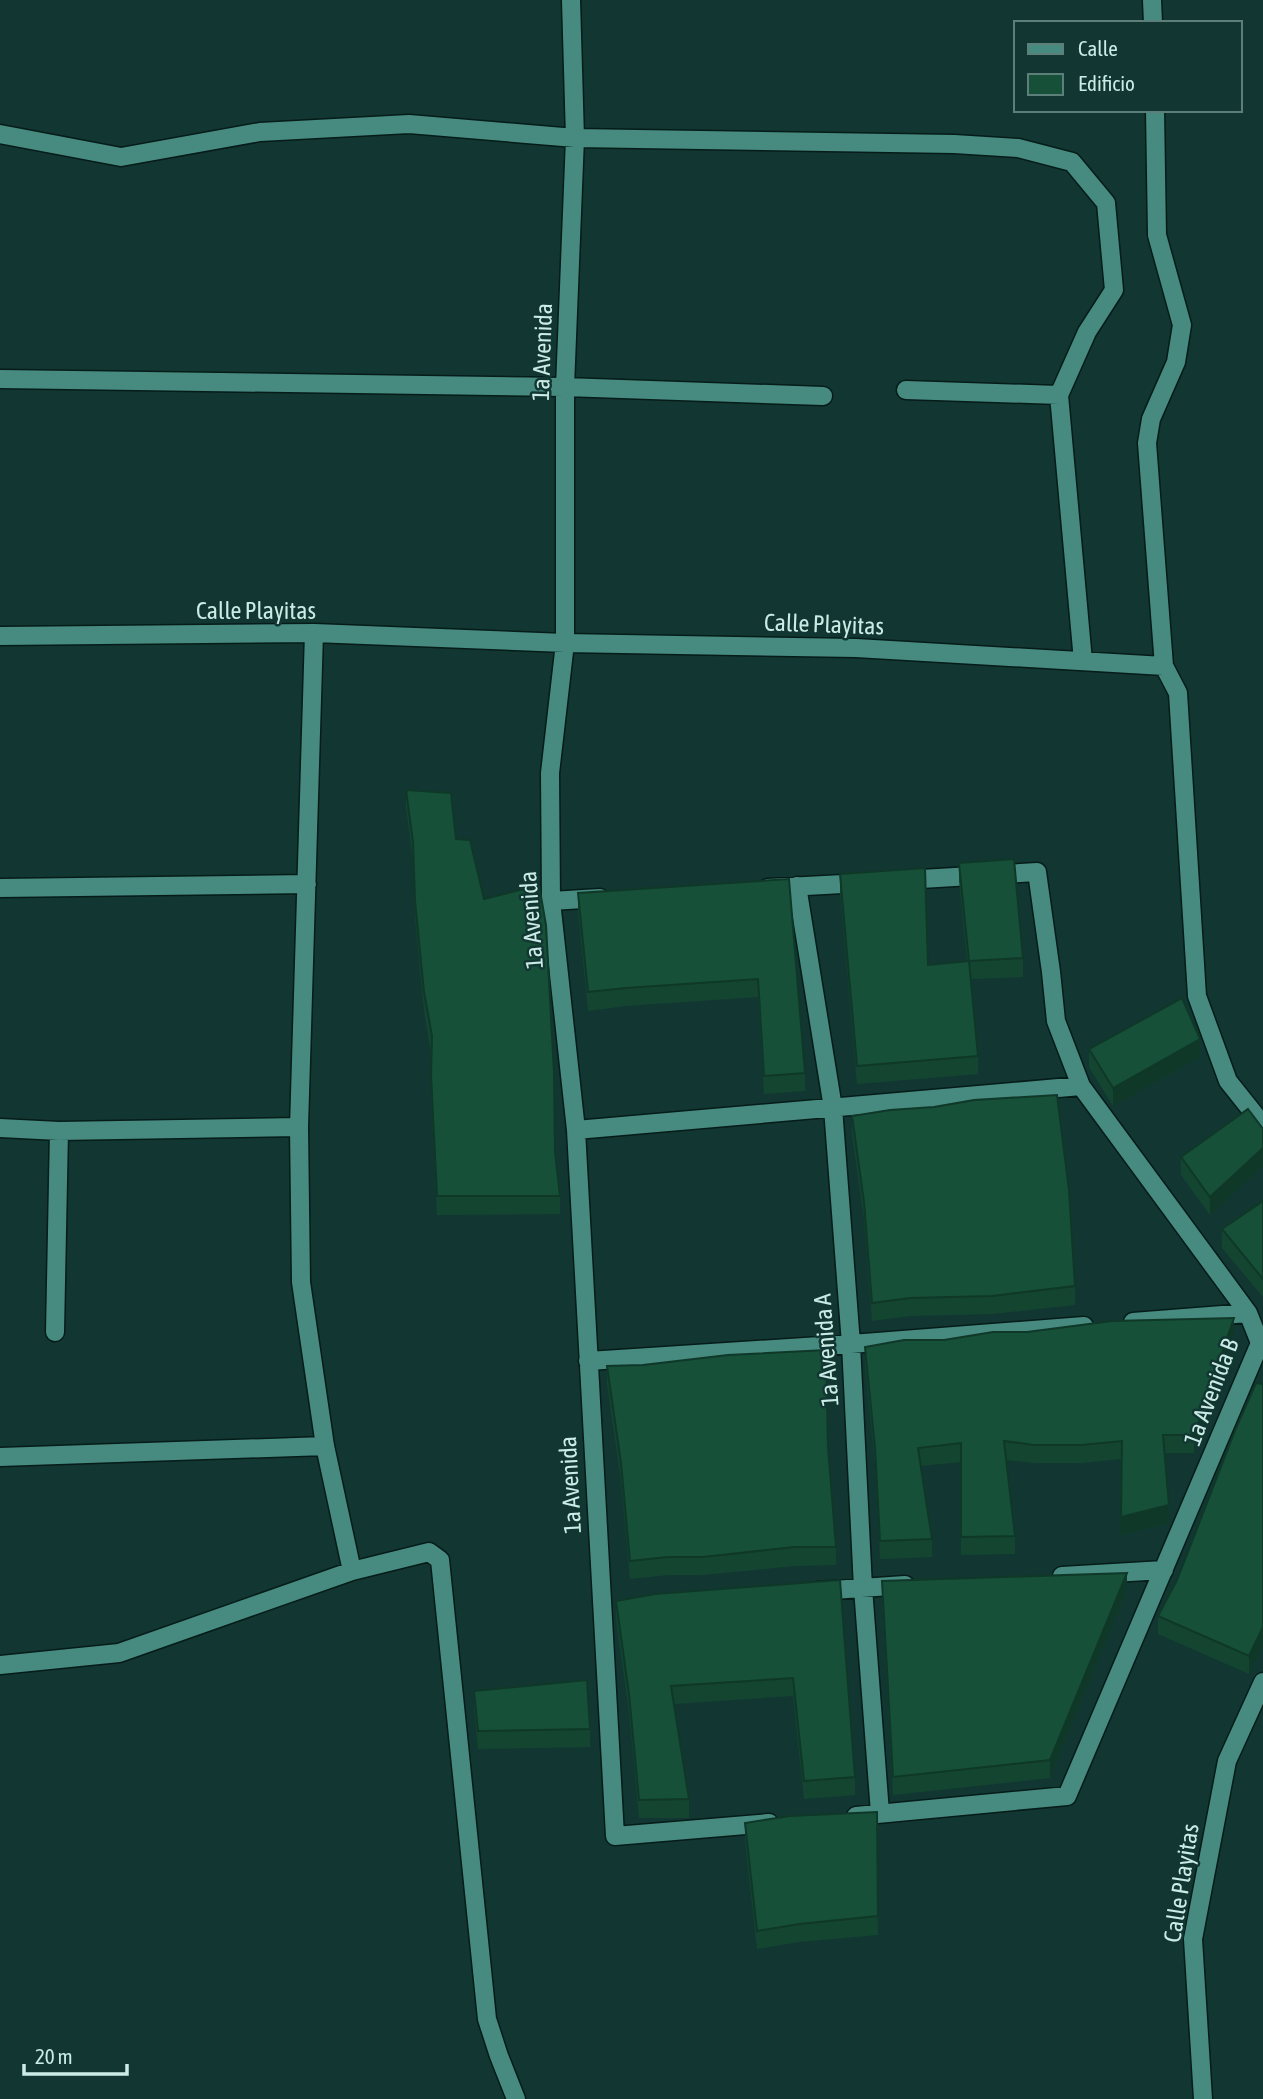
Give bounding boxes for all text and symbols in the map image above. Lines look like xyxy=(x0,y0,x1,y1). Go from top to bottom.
legend xyxy=(1014,21,1242,112)
text: Calle xyxy=(1078,36,1118,60)
text: Edificio xyxy=(1078,71,1135,95)
street label: 1a Avenida xyxy=(527,303,557,401)
street label: Calle Playitas xyxy=(196,597,316,624)
street label: Calle Playitas xyxy=(764,608,884,640)
street label: 1a Avenida xyxy=(514,870,548,970)
street label: 1a Avenida A xyxy=(809,1293,843,1407)
street label: 1a Avenida B xyxy=(1178,1334,1244,1449)
street label: 1a Avenida xyxy=(554,1435,586,1535)
street label: Calle Playitas xyxy=(1158,1822,1204,1944)
scale bar xyxy=(24,2032,128,2076)
text: 20 m xyxy=(35,2044,73,2068)

